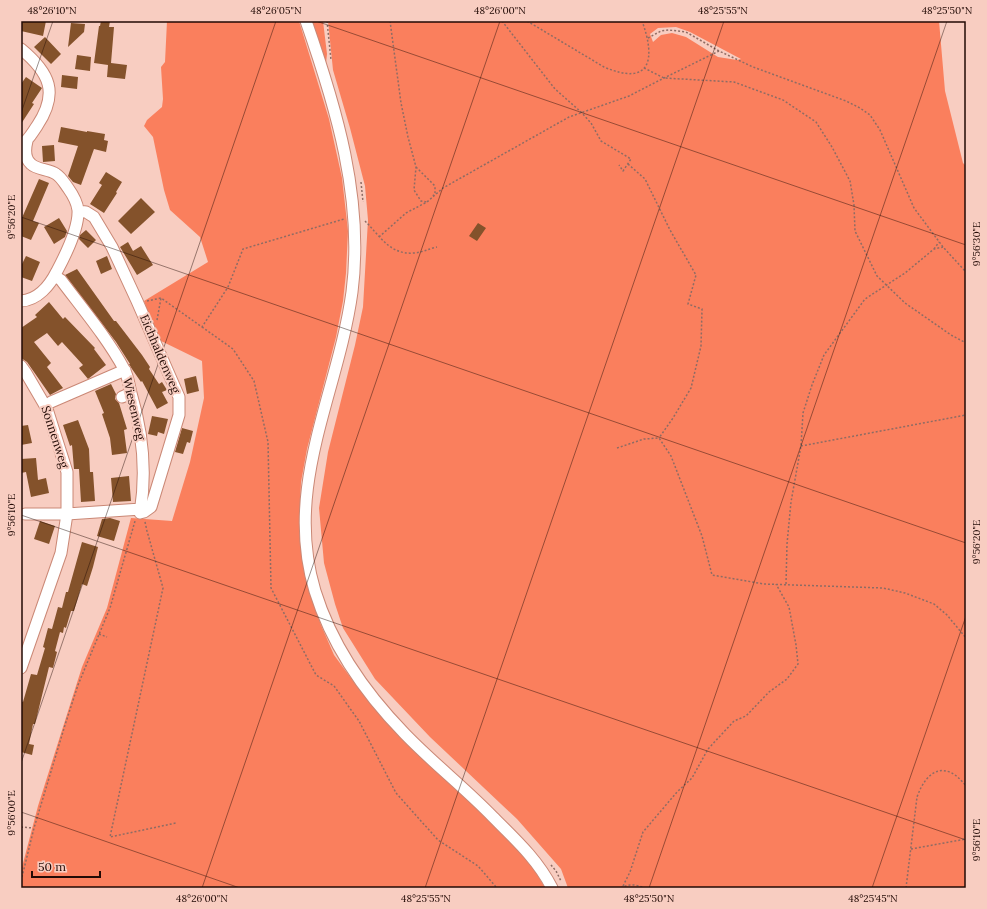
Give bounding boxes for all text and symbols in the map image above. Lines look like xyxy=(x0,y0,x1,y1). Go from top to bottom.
text: 48°26'10"N xyxy=(27,4,77,17)
text: 48°26'05"N xyxy=(250,4,302,17)
text: 48°26'00"N xyxy=(474,4,526,17)
text: 48°25'55"N xyxy=(698,4,748,17)
text: 48°25'50"N xyxy=(922,4,973,17)
text: 9°56'20"E xyxy=(5,195,18,239)
text: 9°56'30"E xyxy=(970,222,983,266)
street label: Eichhaldenweg xyxy=(137,312,184,396)
street label: Wiesenweg xyxy=(120,376,149,442)
street label: Sonnenweg xyxy=(38,404,73,470)
text: 9°56'10"E xyxy=(5,494,18,536)
text: 9°56'20"E xyxy=(970,520,983,564)
text: 9°56'00"E xyxy=(5,790,18,836)
text: 9°56'10"E xyxy=(970,819,983,861)
scale bar xyxy=(32,853,100,879)
text: 50 m xyxy=(38,859,66,874)
text: 48°26'00"N xyxy=(176,892,228,905)
text: 48°25'55"N xyxy=(401,892,451,905)
text: 48°25'50"N xyxy=(624,892,675,905)
text: 48°25'45"N xyxy=(848,892,898,905)

